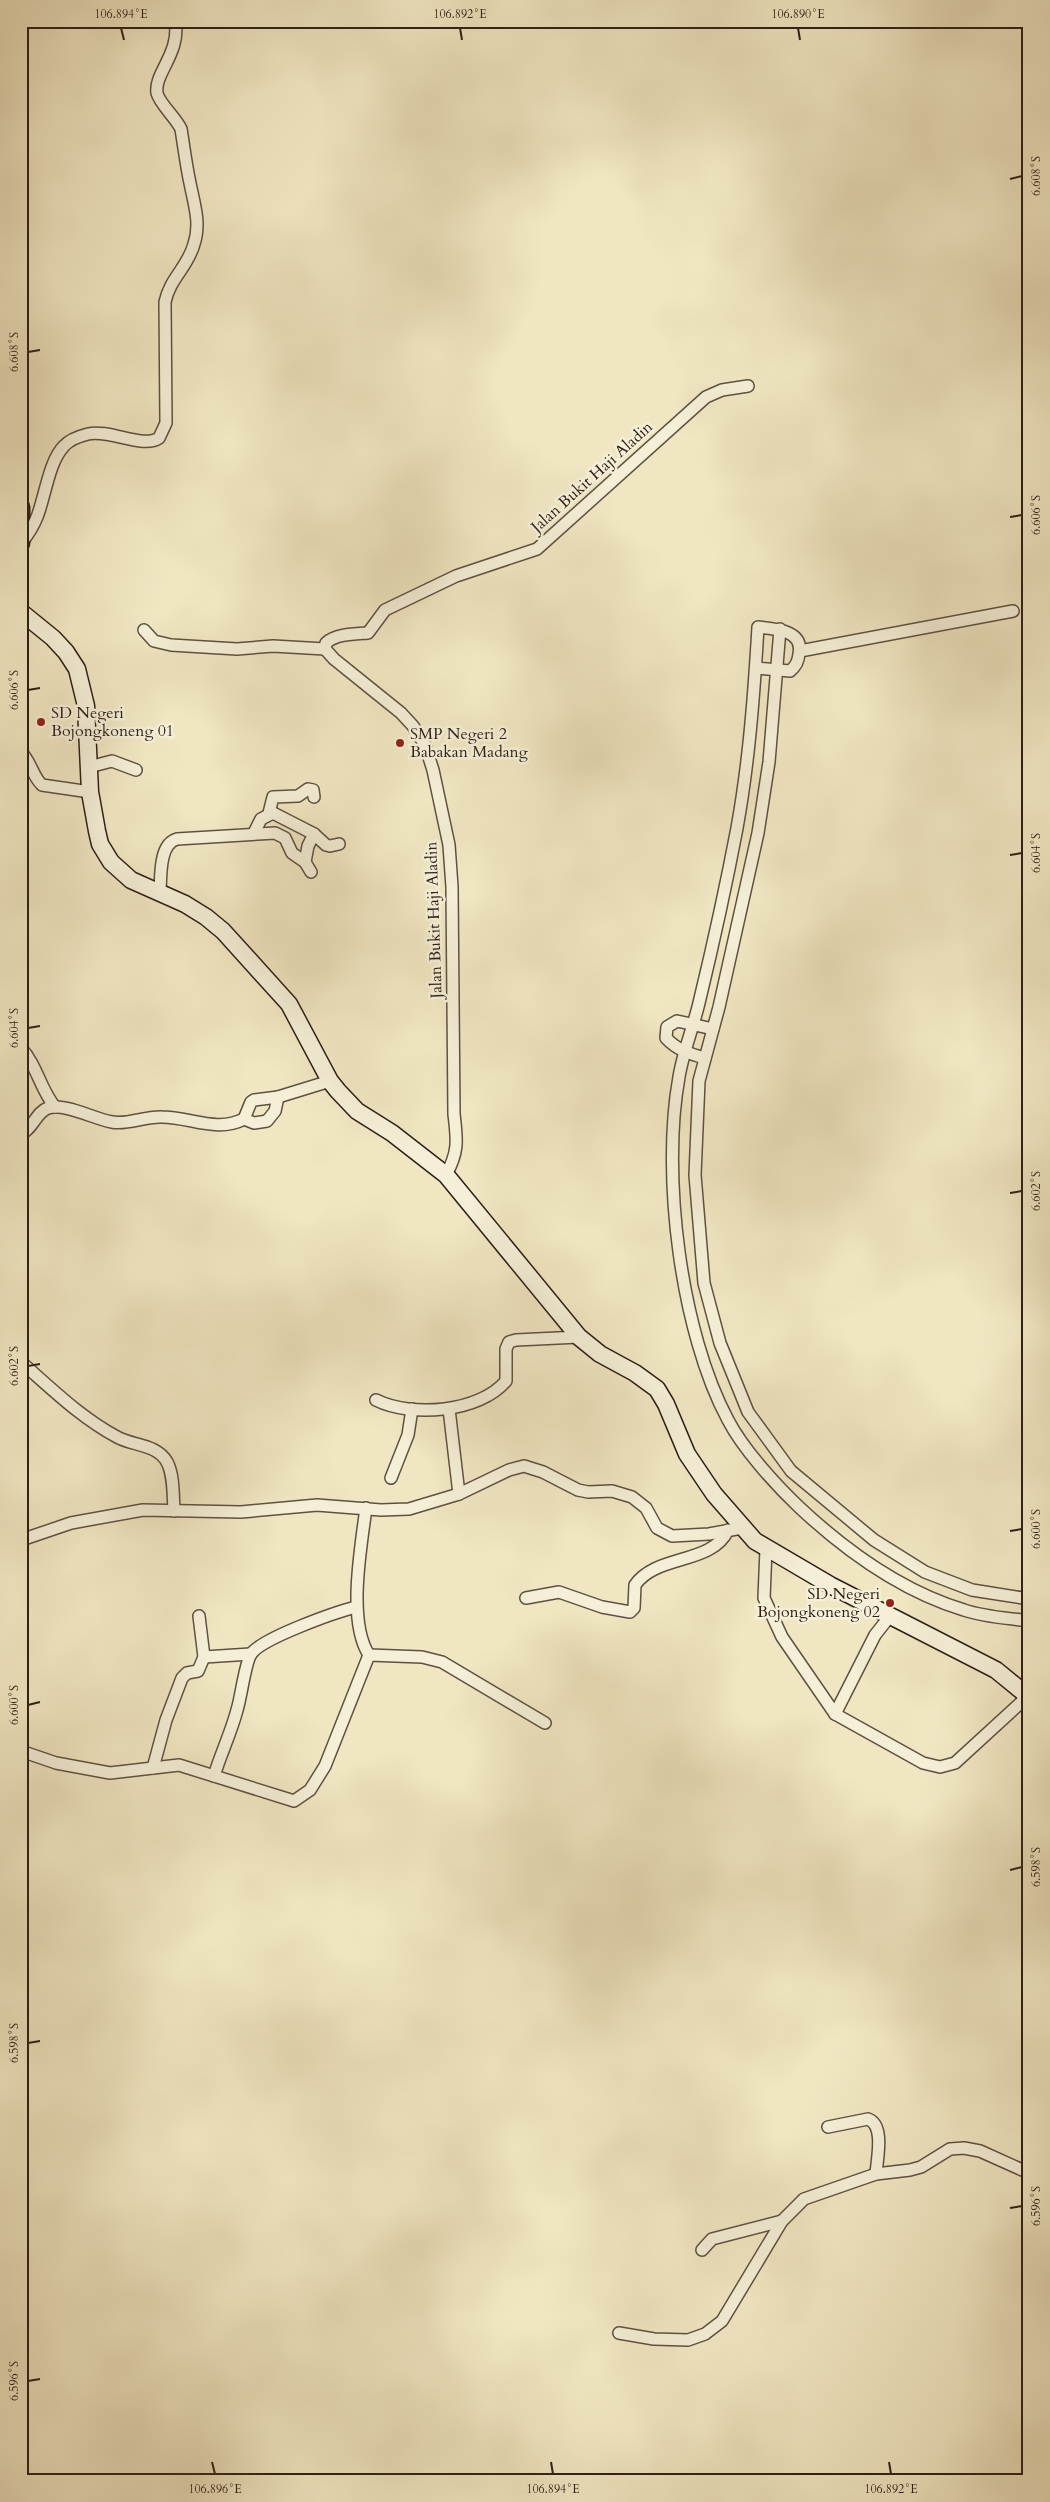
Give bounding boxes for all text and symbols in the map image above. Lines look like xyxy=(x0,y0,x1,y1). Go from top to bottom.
text: 106.894°E xyxy=(94,6,148,22)
text: 106.892°E xyxy=(433,6,487,22)
text: 106.890°E xyxy=(771,6,825,22)
text: 6.608°S xyxy=(1028,156,1044,196)
text: 6.608°S xyxy=(6,332,22,372)
street label: Jalan Bukit Haji Aladin xyxy=(525,416,658,539)
text: 6.606°S xyxy=(1028,495,1044,535)
text: 6.606°S xyxy=(6,670,22,710)
place label: SD Negeri Bojongkoneng 01 xyxy=(51,702,174,742)
marker: SD Negeri Bojongkoneng 01 xyxy=(35,716,47,728)
place label: SMP Negeri 2 Babakan Madang xyxy=(410,723,528,763)
marker: SMP Negeri 2 Babakan Madang xyxy=(394,737,406,749)
text: 6.604°S xyxy=(1028,833,1044,873)
street label: Jalan Bukit Haji Aladin xyxy=(420,841,448,1001)
text: 6.604°S xyxy=(6,1008,22,1048)
text: 6.602°S xyxy=(1028,1171,1044,1211)
text: 6.602°S xyxy=(6,1346,22,1386)
text: 6.600°S xyxy=(1028,1509,1044,1549)
place label: SD Negeri Bojongkoneng 02 xyxy=(757,1583,881,1623)
marker: SD Negeri Bojongkoneng 02 xyxy=(884,1597,896,1609)
text: 6.600°S xyxy=(6,1685,22,1725)
text: 6.598°S xyxy=(1028,1847,1044,1887)
text: 6.598°S xyxy=(6,2023,22,2063)
text: 6.596°S xyxy=(1028,2186,1044,2226)
text: 6.596°S xyxy=(6,2361,22,2401)
text: 106.896°E xyxy=(188,2481,242,2497)
text: 106.894°E xyxy=(526,2481,580,2497)
text: 106.892°E xyxy=(864,2481,918,2497)

